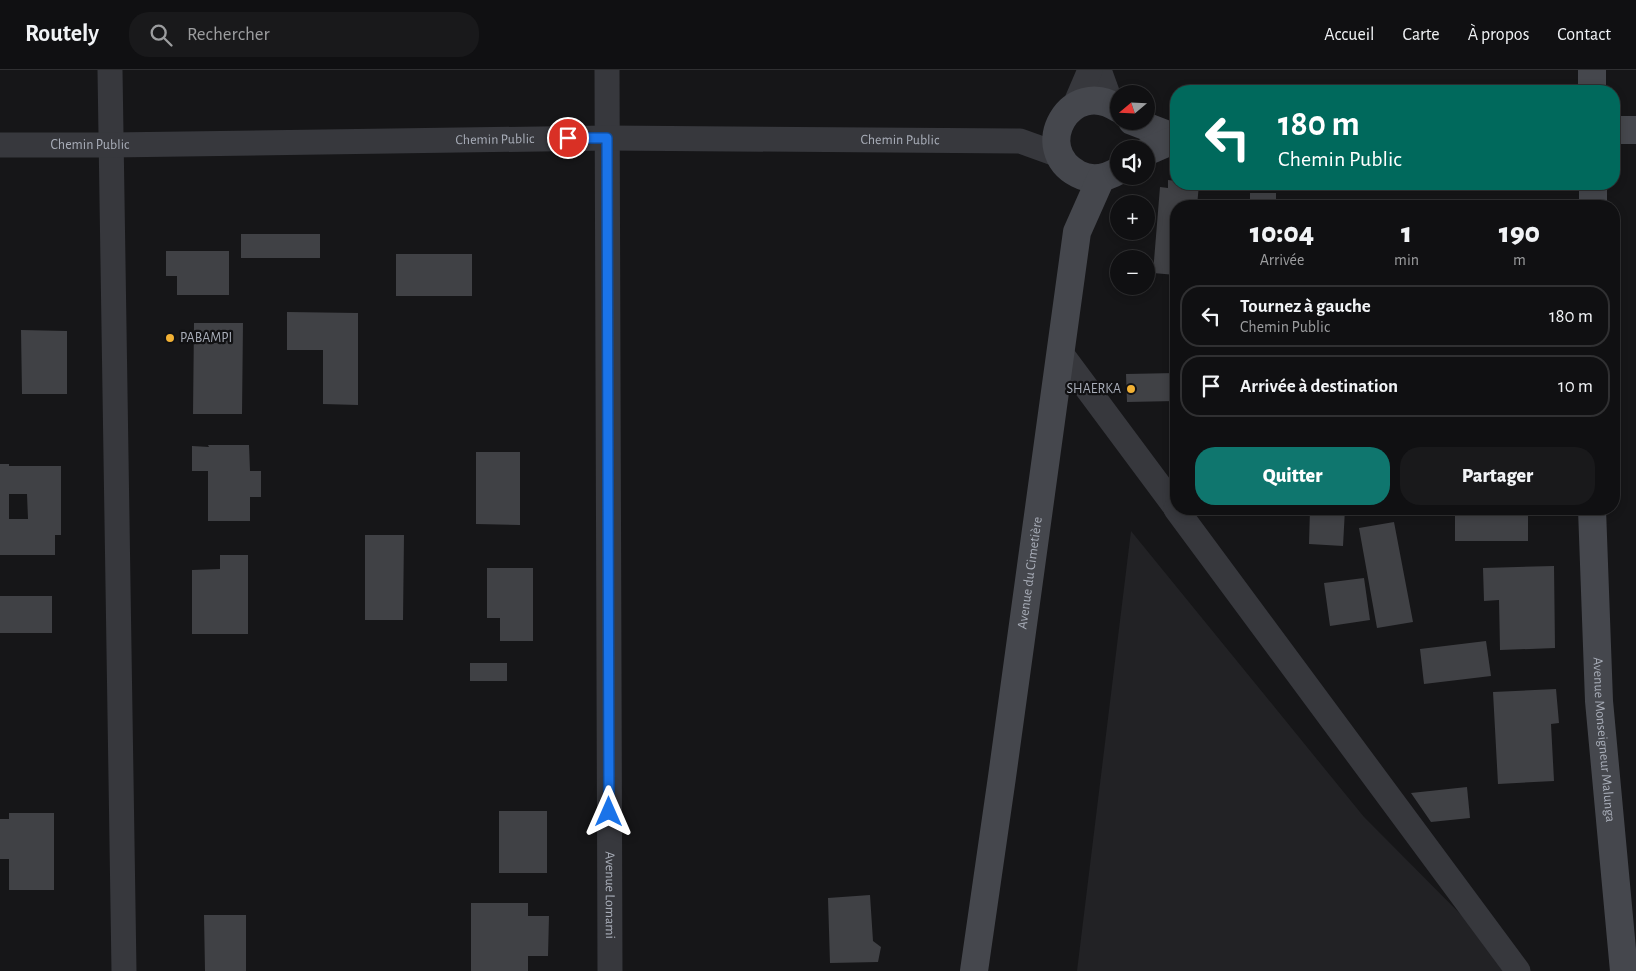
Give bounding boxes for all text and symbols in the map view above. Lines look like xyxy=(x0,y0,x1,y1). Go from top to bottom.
search box xyxy=(129,12,479,57)
icon: search xyxy=(147,21,175,49)
text: Routely xyxy=(25,22,99,46)
text: Rechercher xyxy=(187,25,270,44)
text: Accueil xyxy=(1324,26,1375,44)
text: Carte xyxy=(1403,26,1440,44)
text: À propos xyxy=(1468,26,1529,44)
text: Contact xyxy=(1557,26,1611,44)
north arrow xyxy=(1110,85,1155,130)
map controls xyxy=(1110,85,1155,295)
icon: left xyxy=(1195,105,1260,170)
text: 180 m xyxy=(1278,107,1360,142)
pin xyxy=(547,117,589,159)
icon: arrive xyxy=(554,124,582,152)
street label: Chemin Public xyxy=(455,132,535,147)
street label: Chemin Public xyxy=(860,133,940,147)
street label: Chemin Public xyxy=(51,138,130,152)
button: sound xyxy=(1110,140,1155,185)
text: Chemin Public xyxy=(1278,148,1402,170)
button: + xyxy=(1110,195,1155,240)
text: 10:04 xyxy=(1250,218,1314,248)
text: 1 xyxy=(1401,218,1412,248)
text: 190 xyxy=(1499,218,1540,248)
button: − xyxy=(1110,250,1155,295)
text: Arrivée xyxy=(1260,252,1304,268)
text: min xyxy=(1394,252,1419,268)
text: m xyxy=(1513,252,1526,268)
text: Tournez à gauche xyxy=(1240,297,1371,316)
icon: left xyxy=(1197,302,1225,330)
text: 180 m xyxy=(1549,307,1593,326)
text: Chemin Public xyxy=(1240,319,1330,335)
place label: PABAMPI xyxy=(180,331,232,345)
marker: PABAMPI xyxy=(164,332,176,344)
icon: arrive xyxy=(1197,372,1225,400)
text: Arrivée à destination xyxy=(1240,377,1398,396)
text: 10 m xyxy=(1558,377,1593,396)
place label: SHAERKA xyxy=(1066,382,1121,396)
marker: SHAERKA xyxy=(1125,383,1137,395)
button: Quitter xyxy=(1195,447,1390,505)
button: Partager xyxy=(1400,447,1595,505)
street label: Avenue du Cimetière xyxy=(1015,516,1045,630)
street label: Avenue Monseigneur Malunga xyxy=(1590,657,1617,823)
position arrow xyxy=(582,785,634,837)
street label: Avenue Lomami xyxy=(603,851,617,939)

